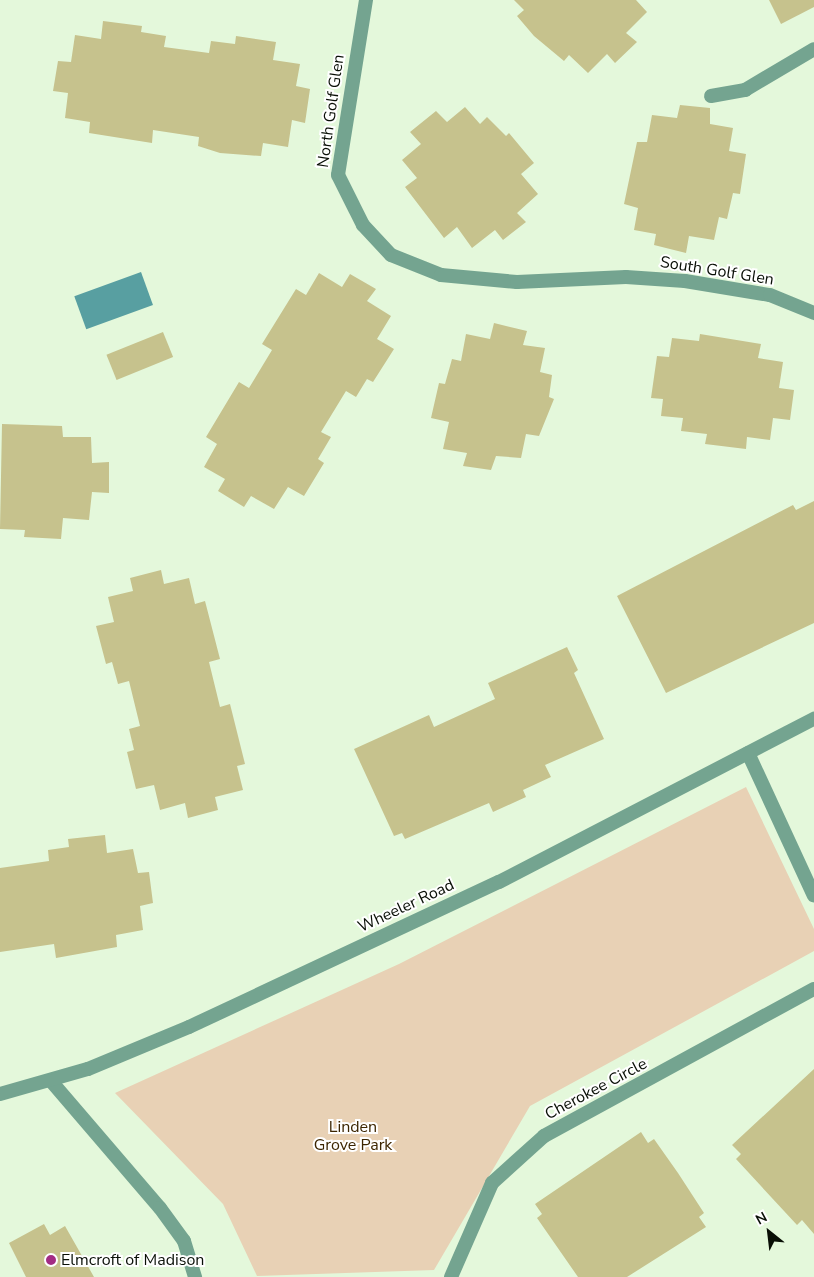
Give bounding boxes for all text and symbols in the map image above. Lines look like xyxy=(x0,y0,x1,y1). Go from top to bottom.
street label: North Golf Glen xyxy=(314,53,348,169)
street label: South Golf Glen xyxy=(659,253,775,289)
street label: Wheeler Road xyxy=(355,875,457,937)
street label: Cherokee Circle xyxy=(542,1054,650,1124)
park label: Linden Grove Park xyxy=(314,1117,392,1155)
north arrow xyxy=(744,1207,794,1257)
text: N xyxy=(752,1208,771,1229)
place label: Elmcroft of Madison xyxy=(61,1250,204,1270)
marker: Elmcroft of Madison xyxy=(45,1254,57,1266)

